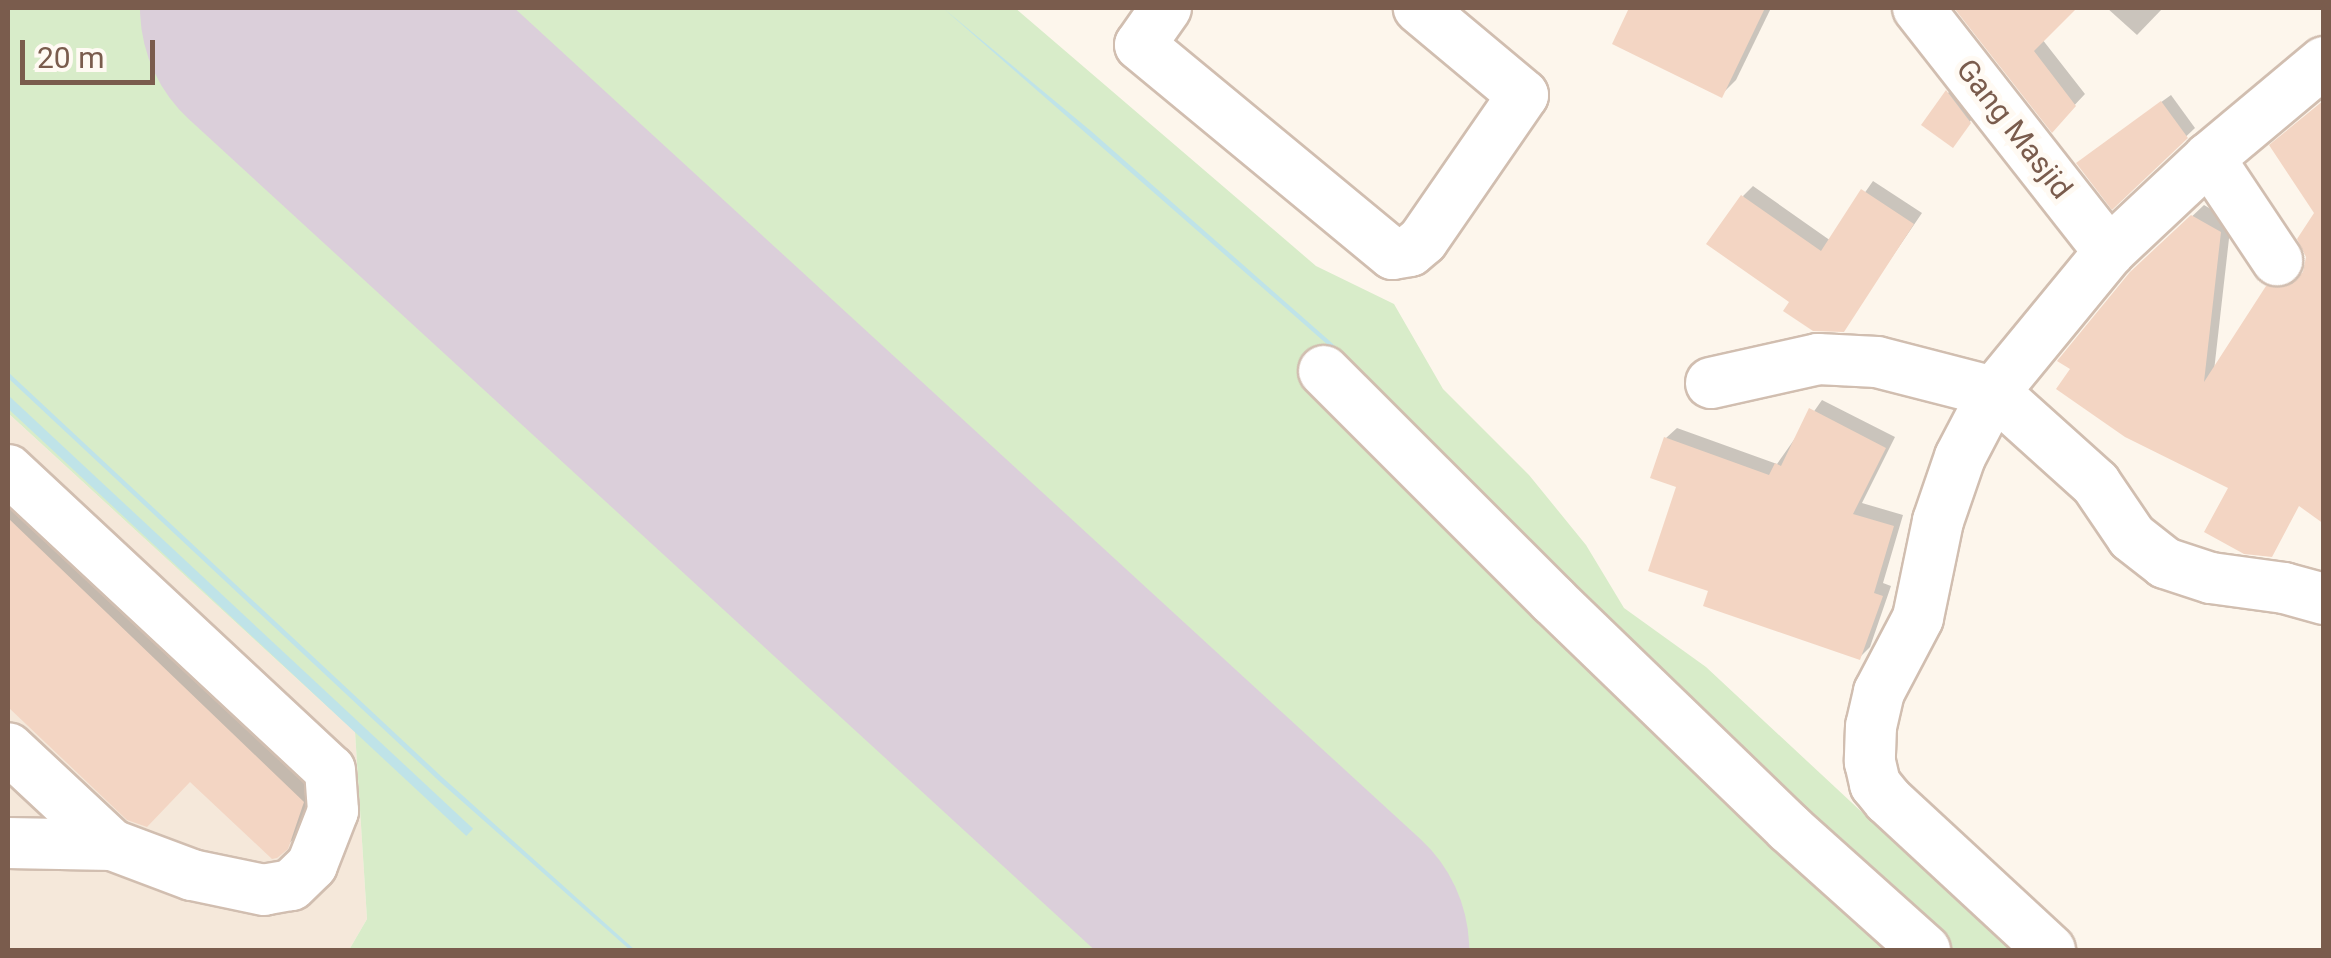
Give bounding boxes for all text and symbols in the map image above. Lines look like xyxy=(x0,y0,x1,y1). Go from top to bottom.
scale bar xyxy=(25,20,160,82)
text: 20 m xyxy=(37,40,104,75)
street label: Gang Masjid xyxy=(1948,52,2080,206)

